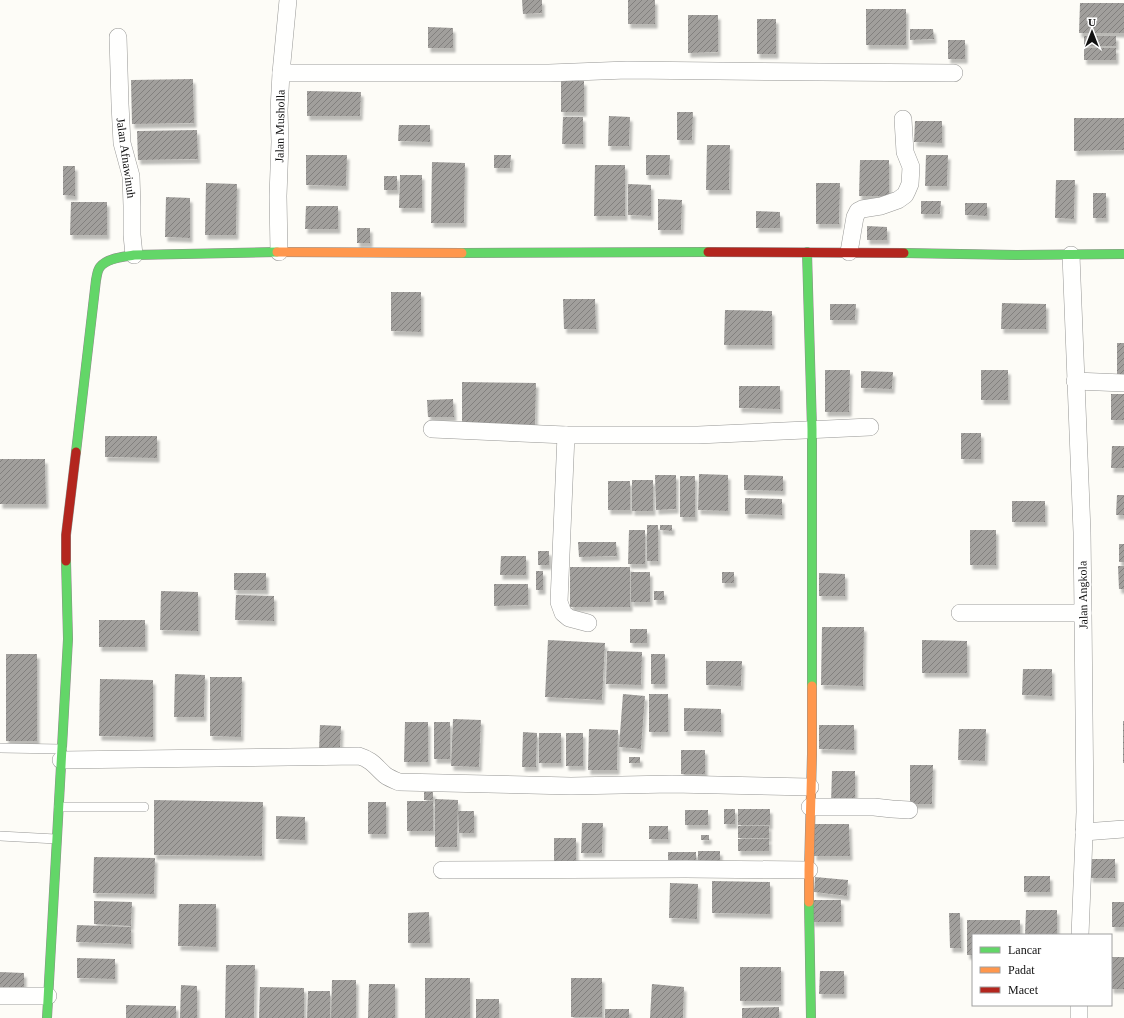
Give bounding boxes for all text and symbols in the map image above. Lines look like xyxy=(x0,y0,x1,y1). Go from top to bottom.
north arrow xyxy=(1072,12,1112,52)
text: U xyxy=(1088,16,1096,28)
street label: Jalan Musholla xyxy=(272,89,288,163)
street label: Jalan Afnawinuh xyxy=(113,117,139,199)
street label: Jalan Angkola xyxy=(1075,560,1091,629)
legend xyxy=(972,934,1112,1006)
text: Lancar xyxy=(1008,943,1041,957)
text: Padat xyxy=(1008,963,1035,977)
text: Macet xyxy=(1008,983,1039,997)

